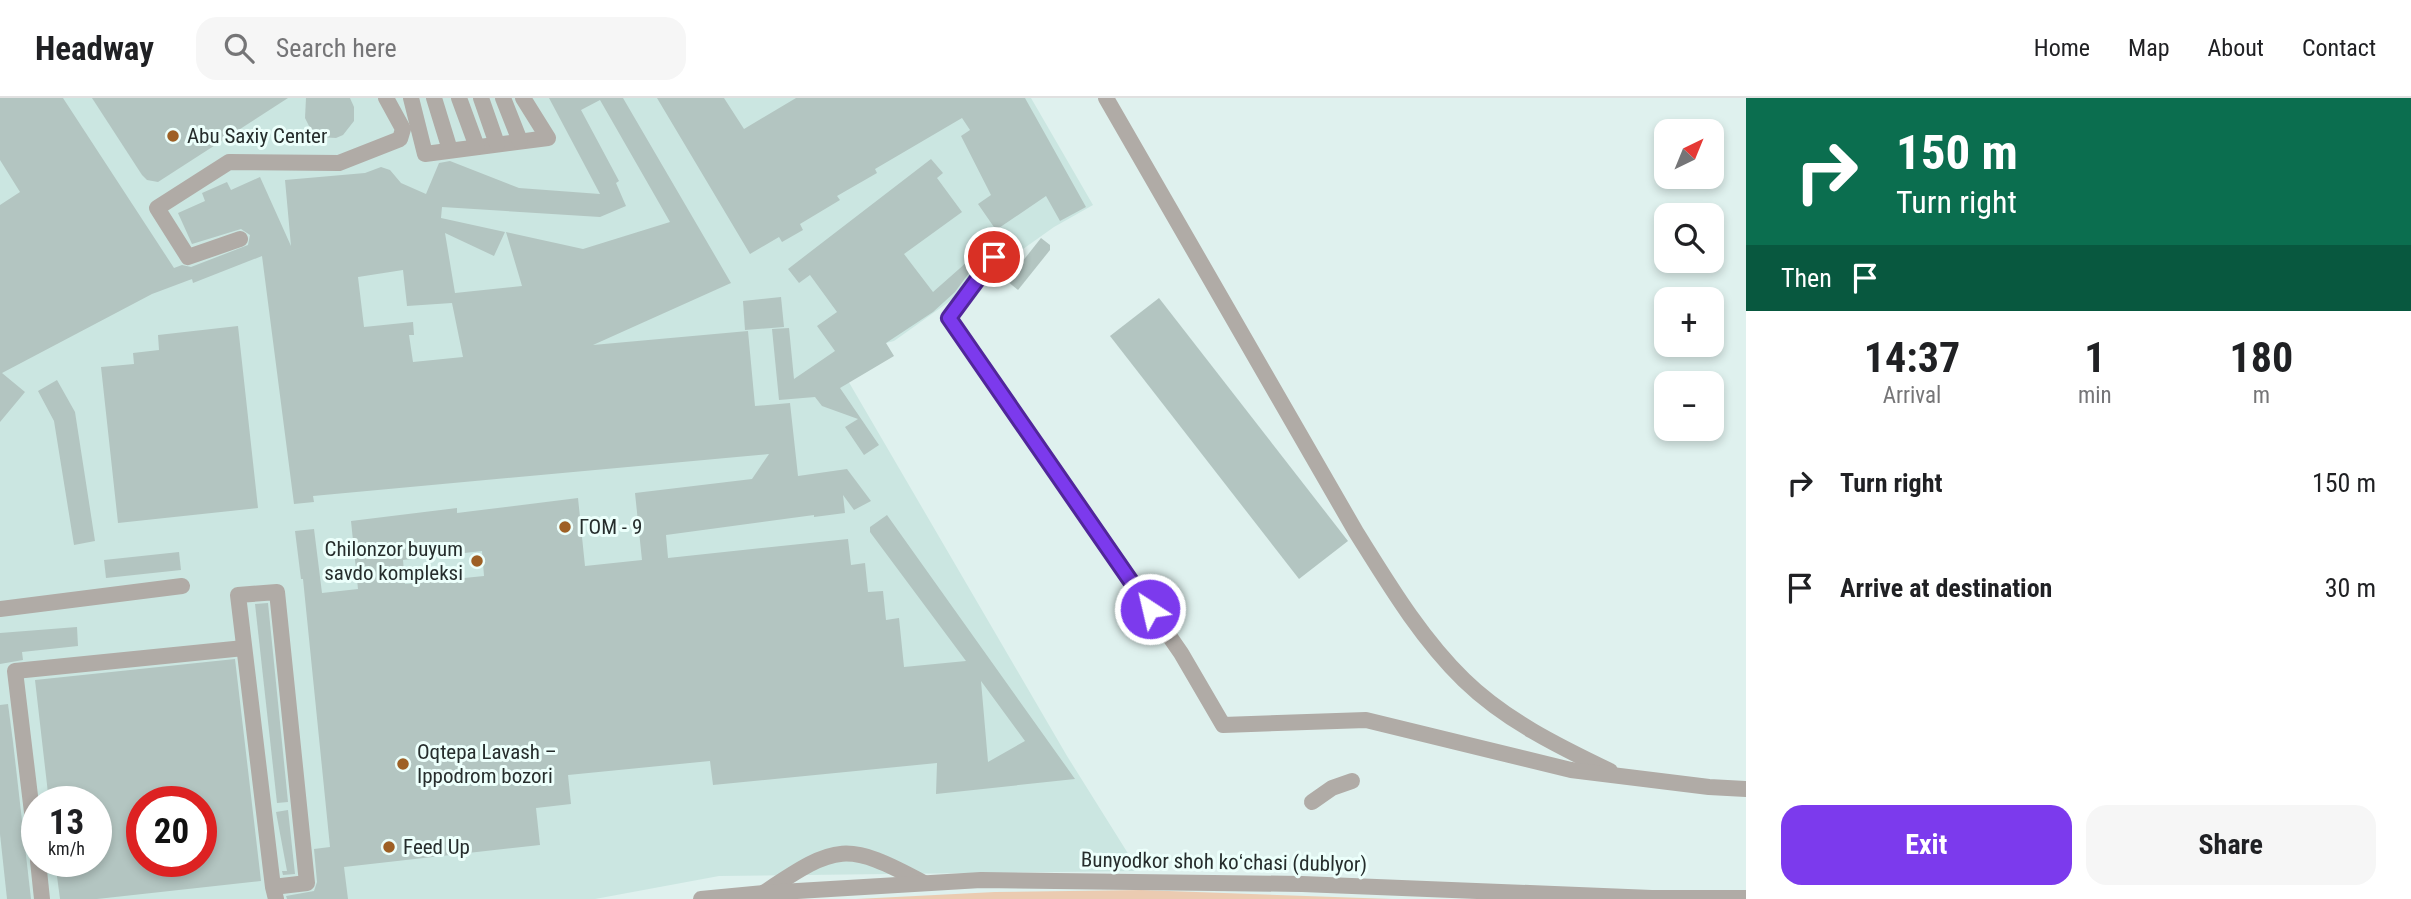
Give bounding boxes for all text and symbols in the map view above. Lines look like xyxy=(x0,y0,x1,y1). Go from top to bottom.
search box xyxy=(196,17,686,80)
text: Headway xyxy=(35,29,154,68)
icon: search xyxy=(220,29,258,67)
text: Search here xyxy=(276,33,397,63)
text: Home xyxy=(2034,34,2090,62)
text: Map xyxy=(2128,34,2170,62)
text: About xyxy=(2208,34,2264,62)
text: Contact xyxy=(2302,34,2376,62)
north arrow xyxy=(1654,119,1724,189)
map controls xyxy=(1654,119,1724,441)
place label: Abu Saxiy Center xyxy=(187,124,327,148)
text: 150 m xyxy=(1896,124,2018,181)
icon: right xyxy=(1781,126,1872,217)
marker: Abu Saxiy Center xyxy=(165,128,181,144)
text: Turn right xyxy=(1896,183,2017,221)
button: search xyxy=(1654,203,1724,273)
pin xyxy=(964,227,1024,287)
icon: arrive xyxy=(975,238,1013,276)
icon: arrive xyxy=(1846,259,1884,297)
text: Then xyxy=(1781,263,1832,293)
button: + xyxy=(1654,287,1724,357)
text: 14:37 xyxy=(1864,333,1960,382)
text: 1 xyxy=(2084,333,2105,382)
text: 180 xyxy=(2229,333,2293,382)
button: − xyxy=(1654,371,1724,441)
text: Arrival xyxy=(1883,382,1941,409)
text: min xyxy=(2078,382,2112,409)
text: m xyxy=(2253,382,2270,409)
icon: right xyxy=(1781,464,1819,502)
text: Turn right xyxy=(1840,468,1942,498)
text: 150 m xyxy=(2312,468,2376,498)
place label: ГОМ - 9 xyxy=(579,515,642,539)
marker: ГОМ - 9 xyxy=(557,519,573,535)
place label: Chilonzor buyum savdo kompleksi xyxy=(324,537,463,585)
marker: Chilonzor buyum savdo kompleksi xyxy=(469,553,485,569)
icon: arrive xyxy=(1781,569,1819,607)
position arrow xyxy=(1113,572,1187,646)
text: Arrive at destination xyxy=(1840,573,2052,603)
text: 30 m xyxy=(2325,573,2376,603)
place label: Oqtepa Lavash – Ippodrom bozori xyxy=(417,740,557,788)
marker: Oqtepa Lavash – Ippodrom bozori xyxy=(395,756,411,772)
speed limit sign: 20 xyxy=(126,786,217,877)
text: 13 xyxy=(49,802,84,843)
button: Exit xyxy=(1781,805,2072,885)
button: Share xyxy=(2086,805,2376,885)
place label: Feed Up xyxy=(403,835,470,859)
text: km/h xyxy=(48,838,85,859)
marker: Feed Up xyxy=(381,839,397,855)
street label: Bunyodkor shoh koʻchasi (dublyor) xyxy=(1081,848,1367,876)

